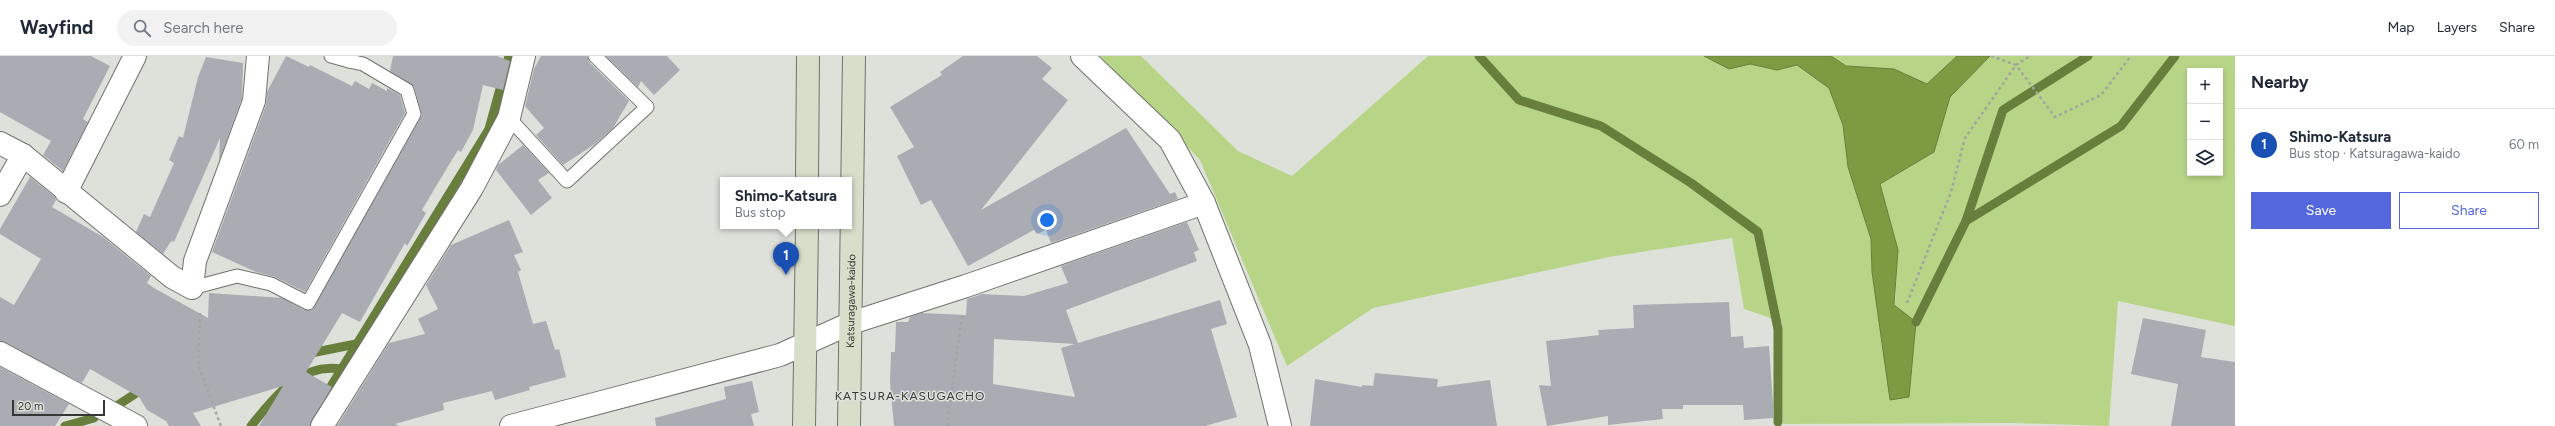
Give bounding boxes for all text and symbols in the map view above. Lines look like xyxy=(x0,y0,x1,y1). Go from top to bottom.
search box xyxy=(117,10,397,46)
text: Wayfind xyxy=(20,16,93,39)
icon: search xyxy=(131,17,153,39)
text: Search here xyxy=(163,19,243,37)
text: Map xyxy=(2387,19,2415,36)
text: Layers xyxy=(2437,19,2477,36)
text: Share xyxy=(2499,19,2535,36)
map controls xyxy=(2187,68,2223,176)
button: + xyxy=(2187,68,2223,104)
text: Nearby xyxy=(2251,72,2309,92)
button: − xyxy=(2187,104,2223,140)
text: Shimo-Katsura xyxy=(2289,128,2391,146)
text: 1 xyxy=(2261,137,2267,152)
text: 60 m xyxy=(2509,137,2539,152)
button: layers xyxy=(2187,140,2223,176)
text: Bus stop · Katsuragawa-kaido xyxy=(2289,146,2460,161)
popup xyxy=(720,177,852,229)
text: Shimo-Katsura xyxy=(735,187,837,205)
button: Save xyxy=(2251,192,2391,229)
button: Share xyxy=(2399,192,2539,229)
text: Bus stop xyxy=(735,205,786,220)
your location xyxy=(1037,210,1057,230)
pin: 1 xyxy=(773,242,799,275)
street label: Katsuragawa-kaido xyxy=(844,254,858,348)
district label: KATSURA-KASUGACHO xyxy=(835,389,985,403)
scale bar xyxy=(12,398,105,417)
text: 20 m xyxy=(18,400,43,413)

